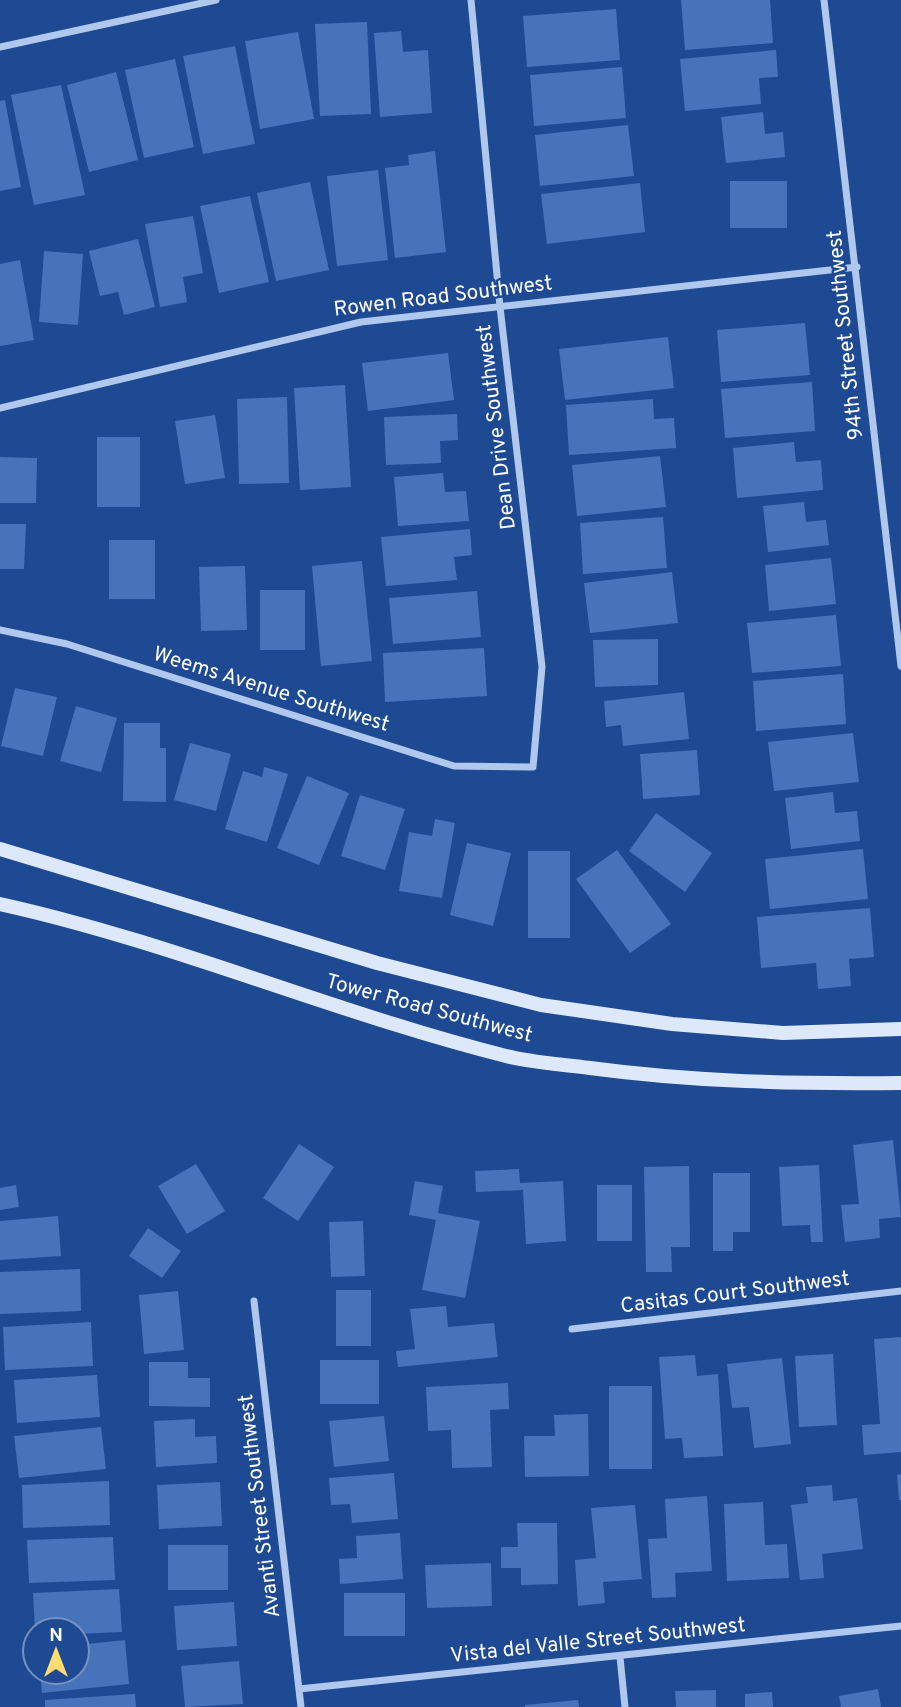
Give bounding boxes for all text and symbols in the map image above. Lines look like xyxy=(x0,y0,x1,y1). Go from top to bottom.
street label: 94th Street Southwest xyxy=(822,229,870,441)
street label: Rowen Road Southwest xyxy=(332,270,554,324)
street label: Dean Drive Southwest xyxy=(471,323,523,531)
street label: Weems Avenue Southwest xyxy=(150,641,392,739)
street label: Tower Road Southwest xyxy=(323,968,535,1050)
street label: Casitas Court Southwest xyxy=(619,1266,851,1320)
street label: Avanti Street Southwest xyxy=(233,1393,287,1619)
street label: Vista del Valle Street Southwest xyxy=(449,1612,747,1670)
north arrow xyxy=(21,1616,91,1686)
text: N xyxy=(49,1624,63,1648)

